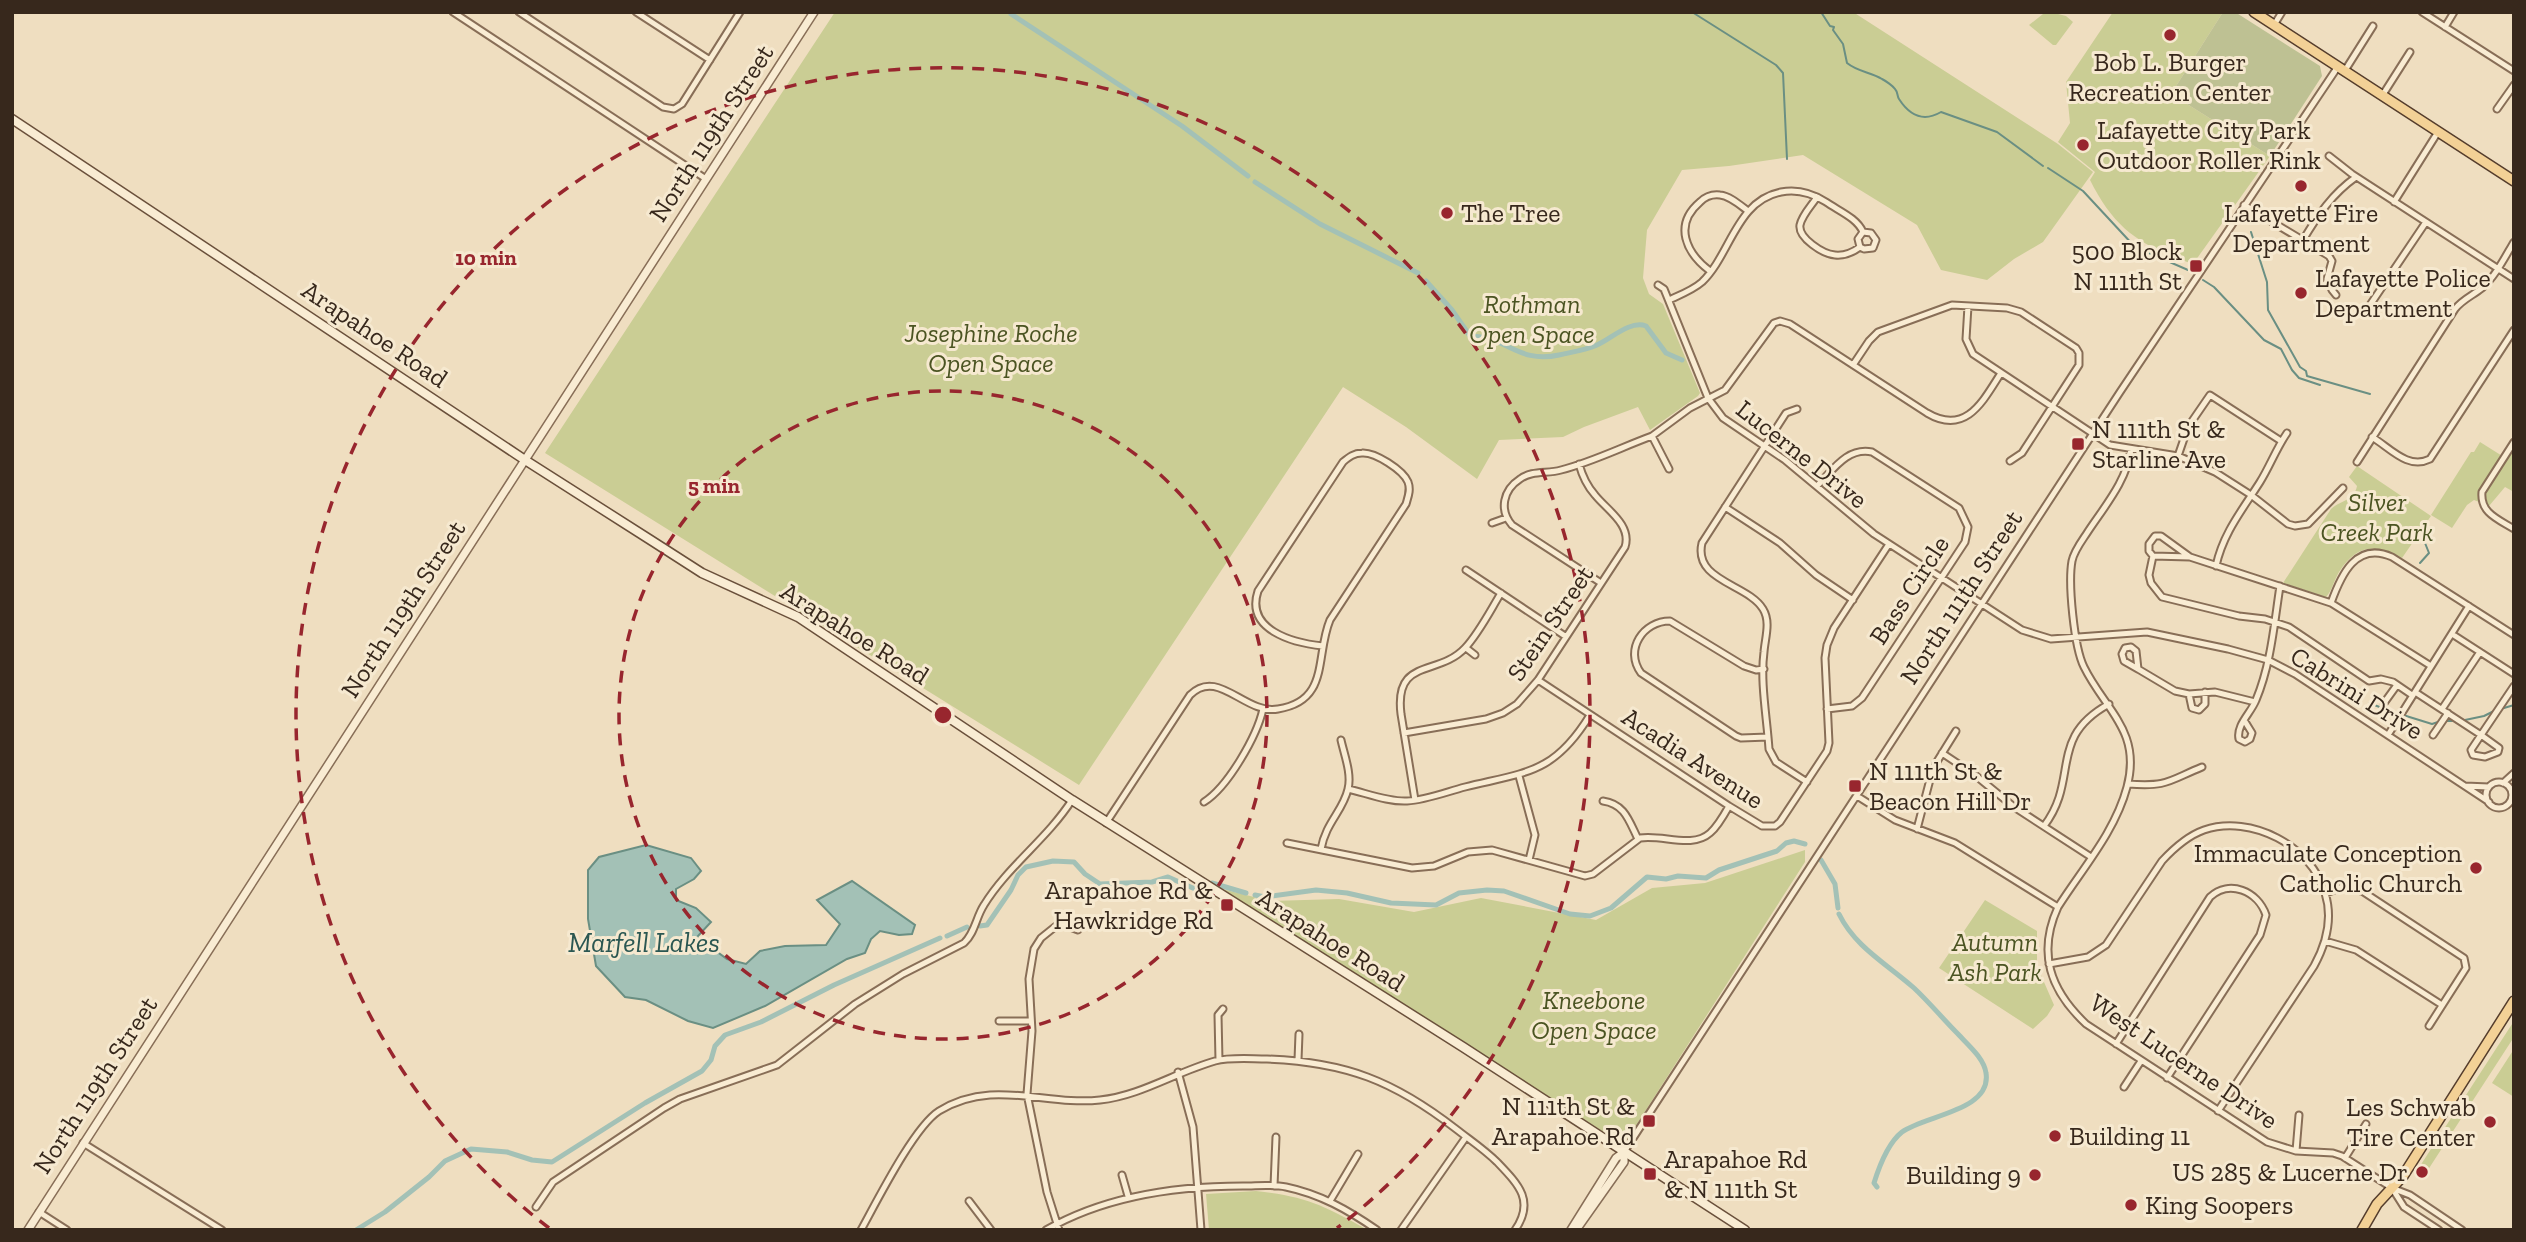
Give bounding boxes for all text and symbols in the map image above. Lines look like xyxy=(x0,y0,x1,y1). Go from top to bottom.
marker: Bob L. Burger Recreation Center xyxy=(2162,27,2178,43)
street label: North 119th Street xyxy=(642,38,780,228)
place label: Bob L. Burger Recreation Center xyxy=(2068,46,2272,108)
place label: Lafayette City Park Outdoor Roller Rink xyxy=(2097,114,2321,176)
marker: Lafayette City Park Outdoor Roller Rink xyxy=(2075,137,2091,153)
marker: Lafayette Fire Department xyxy=(2293,178,2309,194)
place label: The Tree xyxy=(1461,197,1560,229)
place label: Lafayette Fire Department xyxy=(2224,197,2378,259)
marker: The Tree xyxy=(1439,205,1455,221)
place label: 500 Block N 111th St xyxy=(2071,235,2182,297)
text: 10 min xyxy=(455,245,517,270)
marker: 500 Block N 111th St xyxy=(2188,258,2204,274)
place label: Lafayette Police Department xyxy=(2315,262,2491,324)
street label: Arapahoe Road xyxy=(296,273,454,395)
marker: Lafayette Police Department xyxy=(2293,285,2309,301)
park label: Rothman Open Space xyxy=(1469,288,1595,350)
park label: Josephine Roche Open Space xyxy=(903,317,1078,379)
street label: Lucerne Drive xyxy=(1730,393,1874,515)
place label: N 111th St & Starline Ave xyxy=(2092,413,2226,475)
marker: N 111th St & Starline Ave xyxy=(2070,436,2086,452)
text: 5 min xyxy=(688,473,741,498)
park label: Silver Creek Park xyxy=(2321,486,2433,548)
street label: North 111th Street xyxy=(1893,504,2029,690)
street label: North 119th Street xyxy=(334,514,472,704)
street label: Bass Circle xyxy=(1862,530,1956,650)
street label: Stein Street xyxy=(1500,559,1600,687)
street label: Arapahoe Road xyxy=(775,575,935,691)
street label: Cabrini Drive xyxy=(2285,639,2429,747)
street label: Acadia Avenue xyxy=(1616,700,1770,816)
centre of rings xyxy=(931,703,955,727)
place label: N 111th St & Beacon Hill Dr xyxy=(1869,755,2032,817)
marker: N 111th St & Beacon Hill Dr xyxy=(1847,778,1863,794)
place label: Immaculate Conception Catholic Church xyxy=(2194,837,2462,899)
marker: Immaculate Conception Catholic Church xyxy=(2468,860,2484,876)
place label: Arapahoe Rd & Hawkridge Rd xyxy=(1045,874,1213,936)
street label: Arapahoe Road xyxy=(1251,882,1411,998)
marker: Arapahoe Rd & Hawkridge Rd xyxy=(1219,897,1235,913)
water label: Marfell Lakes xyxy=(568,926,720,959)
park label: Autumn Ash Park xyxy=(1947,926,2042,988)
park label: Kneebone Open Space xyxy=(1531,984,1657,1046)
street label: West Lucerne Drive xyxy=(2084,986,2284,1136)
street label: North 119th Street xyxy=(26,990,164,1180)
place label: N 111th St & Arapahoe Rd xyxy=(1492,1090,1635,1152)
place label: Les Schwab Tire Center xyxy=(2346,1091,2476,1153)
marker: N 111th St & Arapahoe Rd xyxy=(1641,1113,1657,1129)
marker: Les Schwab Tire Center xyxy=(2482,1114,2498,1130)
place label: Building 11 xyxy=(2069,1120,2190,1152)
marker: Building 11 xyxy=(2047,1128,2063,1144)
place label: Arapahoe Rd & N 111th St xyxy=(1664,1143,1807,1205)
place label: US 285 & Lucerne Dr xyxy=(2172,1156,2408,1188)
place label: Building 9 xyxy=(1906,1159,2021,1191)
marker: US 285 & Lucerne Dr xyxy=(2414,1164,2430,1180)
marker: Arapahoe Rd & N 111th St xyxy=(1642,1166,1658,1182)
marker: Building 9 xyxy=(2027,1167,2043,1183)
place label: King Soopers xyxy=(2145,1189,2293,1221)
marker: King Soopers xyxy=(2123,1197,2139,1213)

